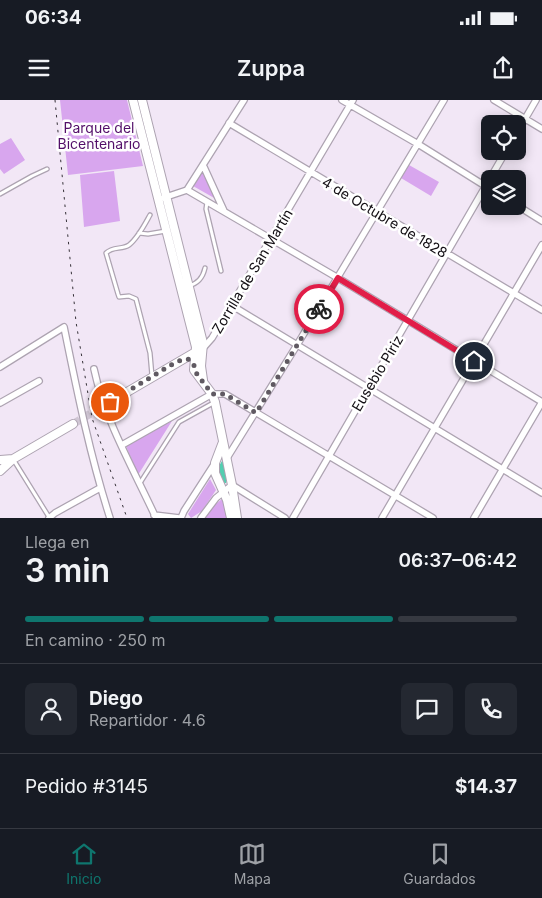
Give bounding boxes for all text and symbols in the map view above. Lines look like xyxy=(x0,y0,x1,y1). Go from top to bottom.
text: 06:34 xyxy=(25,6,82,29)
icon: menu xyxy=(25,54,53,82)
icon: share xyxy=(489,54,517,82)
text: Zuppa xyxy=(237,55,305,81)
map controls xyxy=(481,115,526,215)
button: locate xyxy=(481,115,526,160)
park label: Parque del Bicentenario xyxy=(58,119,141,152)
button: layers xyxy=(481,170,526,215)
street label: 4 de Octubre de 1828 xyxy=(319,173,451,261)
street label: Zorrilla de San Martín xyxy=(208,206,296,336)
courier xyxy=(294,284,344,334)
icon: bike xyxy=(305,295,333,323)
street label: Eusebio Píriz xyxy=(348,332,406,414)
pin xyxy=(453,340,495,382)
icon: home xyxy=(460,347,488,375)
pin xyxy=(89,381,131,423)
icon: bag xyxy=(96,388,124,416)
text: Llega en xyxy=(25,532,89,552)
text: 06:37–06:42 xyxy=(398,549,517,572)
text: 3 min xyxy=(25,551,110,590)
text: En camino · 250 m xyxy=(25,630,166,650)
button: person xyxy=(25,683,77,735)
button: chat xyxy=(401,683,453,735)
button: phone xyxy=(465,683,517,735)
text: Diego xyxy=(89,687,143,710)
text: Repartidor · 4.6 xyxy=(89,710,206,730)
text: Pedido #3145 xyxy=(25,775,148,798)
text: $14.37 xyxy=(455,775,517,798)
tab: Inicio xyxy=(66,840,101,887)
tab: Mapa xyxy=(234,840,271,887)
tab: Guardados xyxy=(403,840,476,887)

